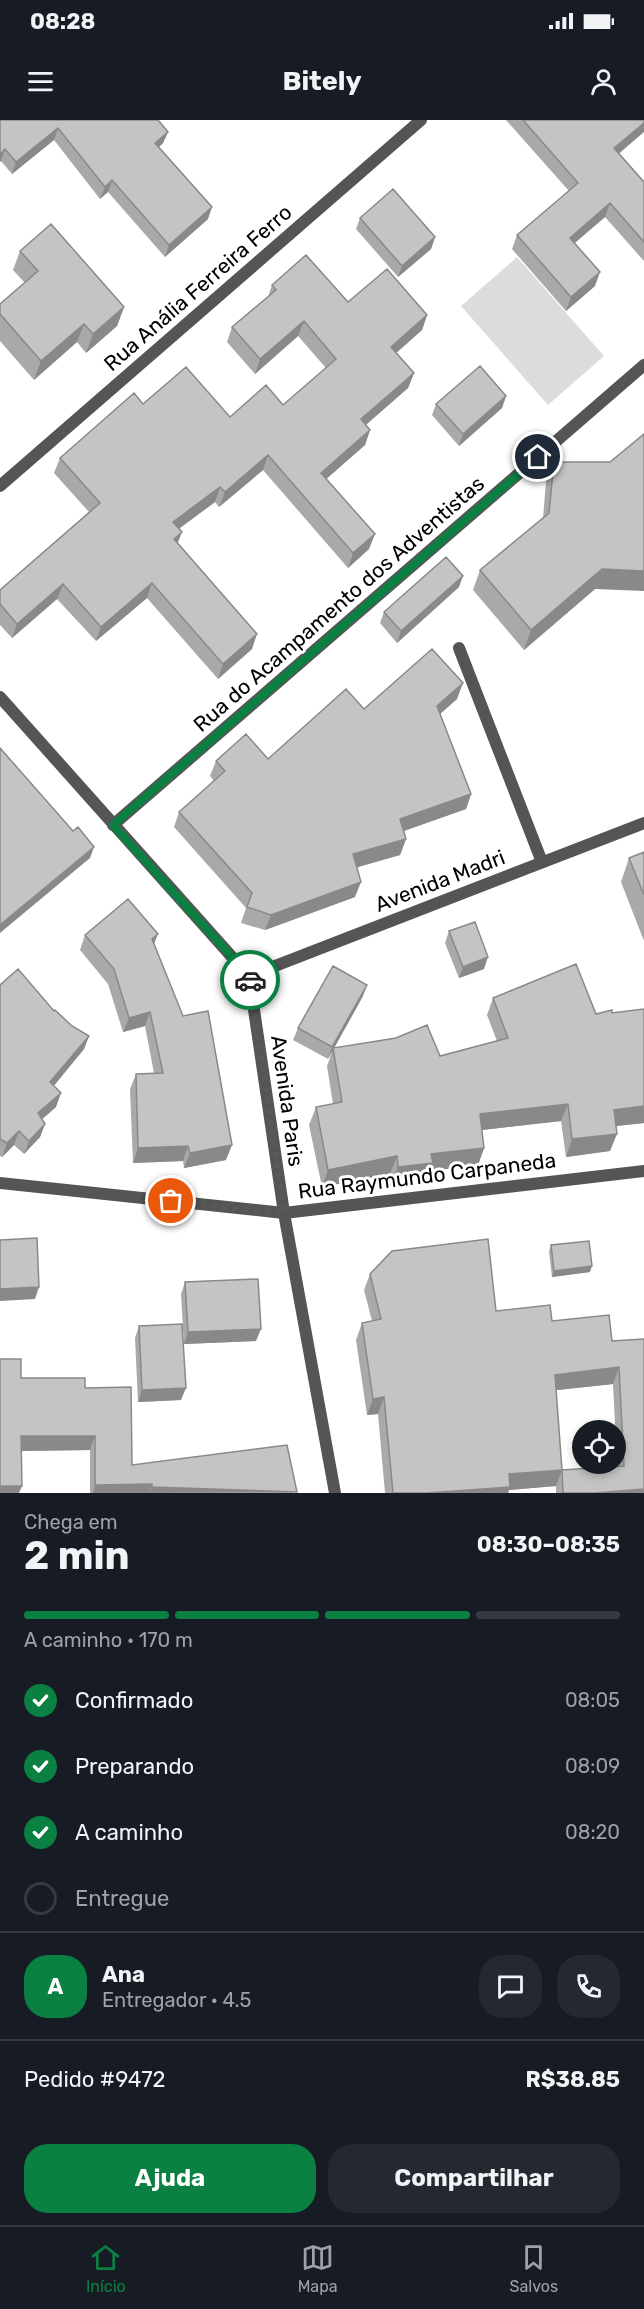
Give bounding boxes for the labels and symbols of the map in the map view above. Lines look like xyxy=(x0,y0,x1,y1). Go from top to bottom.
street label: Rua Anália Ferreira Ferro xyxy=(99,199,297,376)
pin xyxy=(512,431,563,482)
street label: Rua do Acampamento dos Adventistas xyxy=(188,471,489,737)
street label: Avenida Madri xyxy=(371,844,508,917)
courier xyxy=(220,950,280,1010)
street label: Avenida Paris xyxy=(266,1034,309,1168)
street label: Rua Raymundo Carpaneda xyxy=(296,1147,557,1204)
pin xyxy=(145,1175,196,1226)

